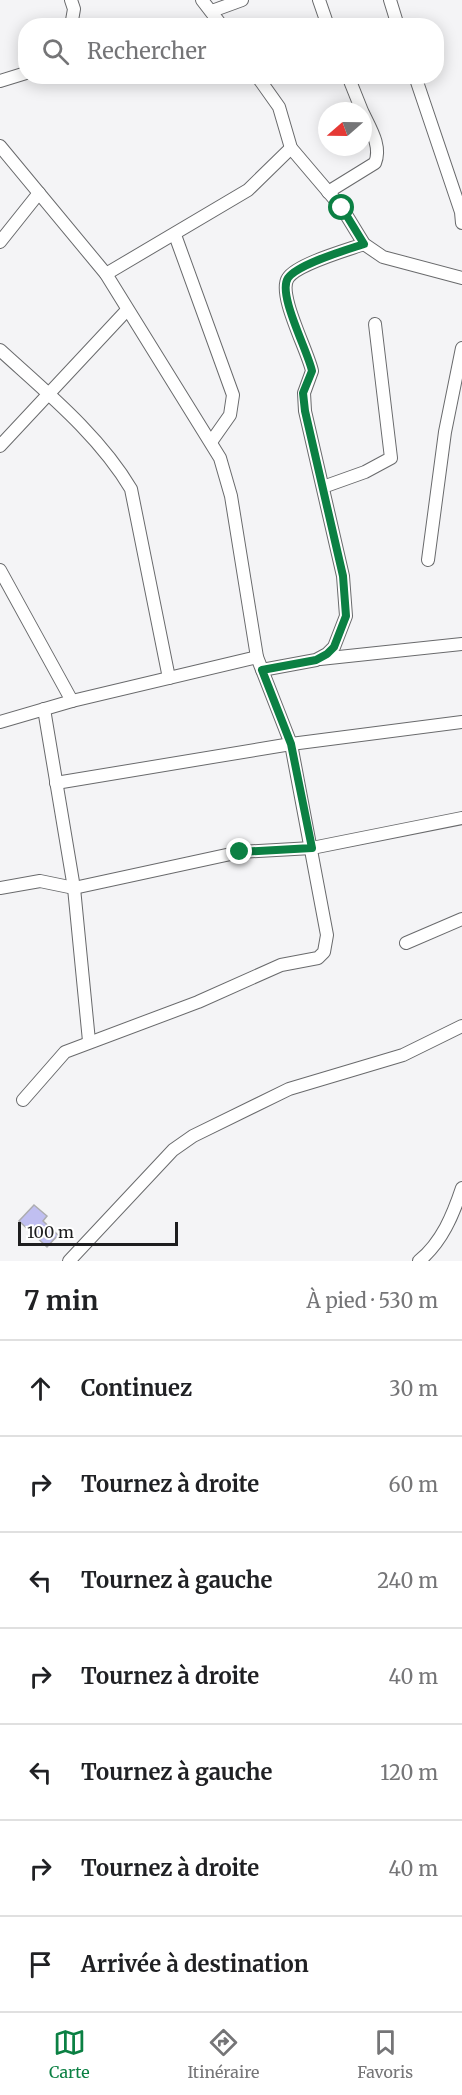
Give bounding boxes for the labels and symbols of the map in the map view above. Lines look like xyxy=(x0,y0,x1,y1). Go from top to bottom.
north arrow xyxy=(318,102,372,156)
route start xyxy=(328,194,354,220)
route end xyxy=(226,838,252,864)
scale bar xyxy=(18,1219,178,1246)

